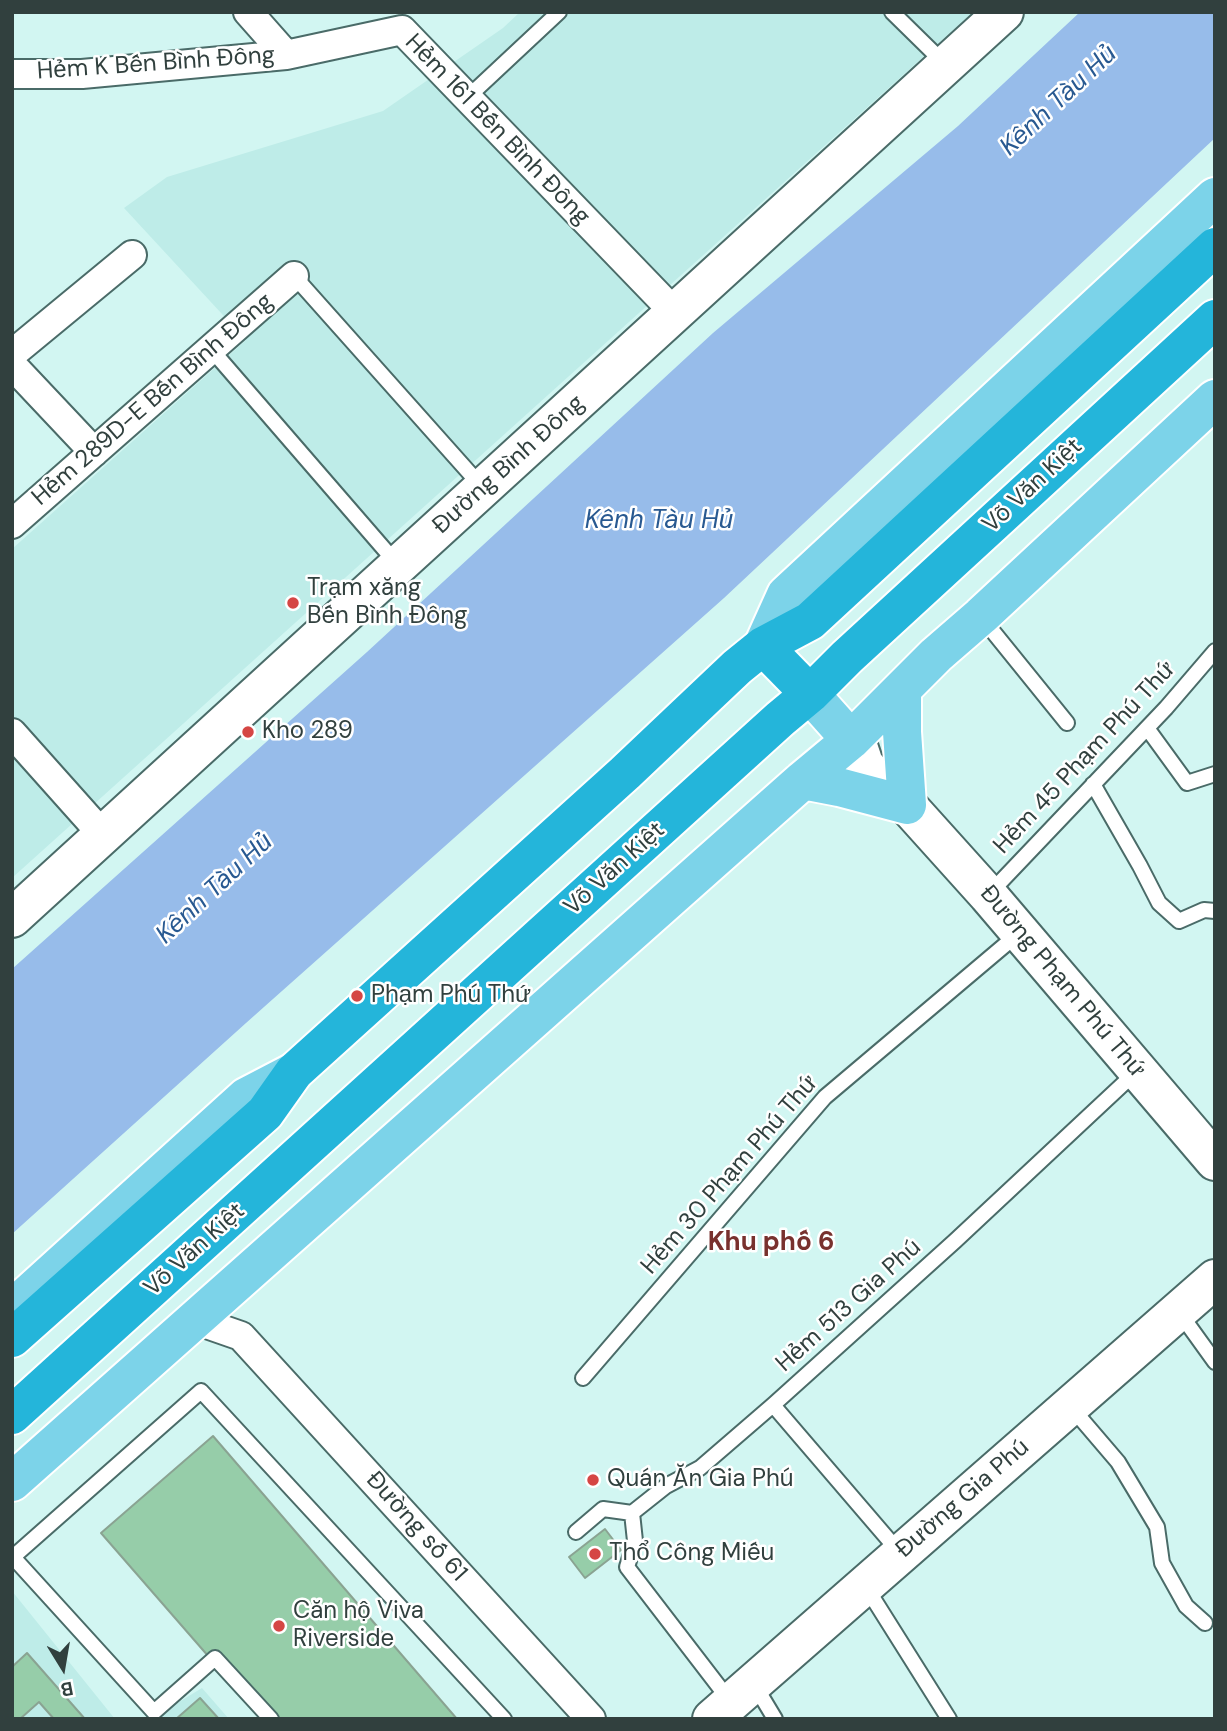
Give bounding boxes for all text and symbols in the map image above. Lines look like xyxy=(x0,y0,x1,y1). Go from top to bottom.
street label: Hẻm 161 Bến Bình Đông xyxy=(398,29,596,231)
water label: Kênh Tàu Hủ xyxy=(994,39,1124,163)
street label: Hẻm K Bến Bình Đông xyxy=(36,41,276,87)
street label: Hẻm 289D-E Bến Bình Đông xyxy=(27,288,279,512)
street label: Đường Bình Đông xyxy=(427,389,591,541)
street label: Võ Văn Kiệt xyxy=(977,433,1089,539)
water label: Kênh Tàu Hủ xyxy=(585,505,733,537)
place label: Trạm xăng Bến Bình Đông xyxy=(307,575,467,631)
marker: Trạm xăng Bến Bình Đông xyxy=(285,595,301,611)
street label: Hẻm 45 Phạm Phú Thứ xyxy=(988,656,1182,860)
place label: Kho 289 xyxy=(262,718,353,746)
marker: Kho 289 xyxy=(240,724,256,740)
street label: Võ Văn Kiệt xyxy=(559,816,671,922)
water label: Kênh Tàu Hủ xyxy=(150,827,280,951)
street label: Đường Phạm Phú Thứ xyxy=(973,880,1151,1084)
place label: Phạm Phú Thứ xyxy=(371,982,531,1010)
marker: Phạm Phú Thứ xyxy=(349,988,365,1004)
street label: Hẻm 30 Phạm Phú Thứ xyxy=(636,1070,824,1280)
street label: Võ Văn Kiệt xyxy=(139,1197,251,1303)
district label: Khu phố 6 xyxy=(708,1227,834,1259)
street label: Hẻm 513 Gia Phú xyxy=(771,1233,927,1379)
street label: Đường Gia Phú xyxy=(890,1433,1036,1565)
street label: Đường số 61 xyxy=(359,1466,473,1588)
place label: Quán Ăn Gia Phú xyxy=(607,1466,794,1494)
marker: Quán Ăn Gia Phú xyxy=(585,1472,601,1488)
place label: Thổ Công Miếu xyxy=(609,1540,774,1568)
marker: Thổ Công Miếu xyxy=(587,1546,603,1562)
place label: Căn hộ Viva Riverside xyxy=(293,1598,424,1654)
marker: Căn hộ Viva Riverside xyxy=(271,1618,287,1634)
north arrow xyxy=(28,1633,98,1703)
text: B xyxy=(59,1676,75,1703)

